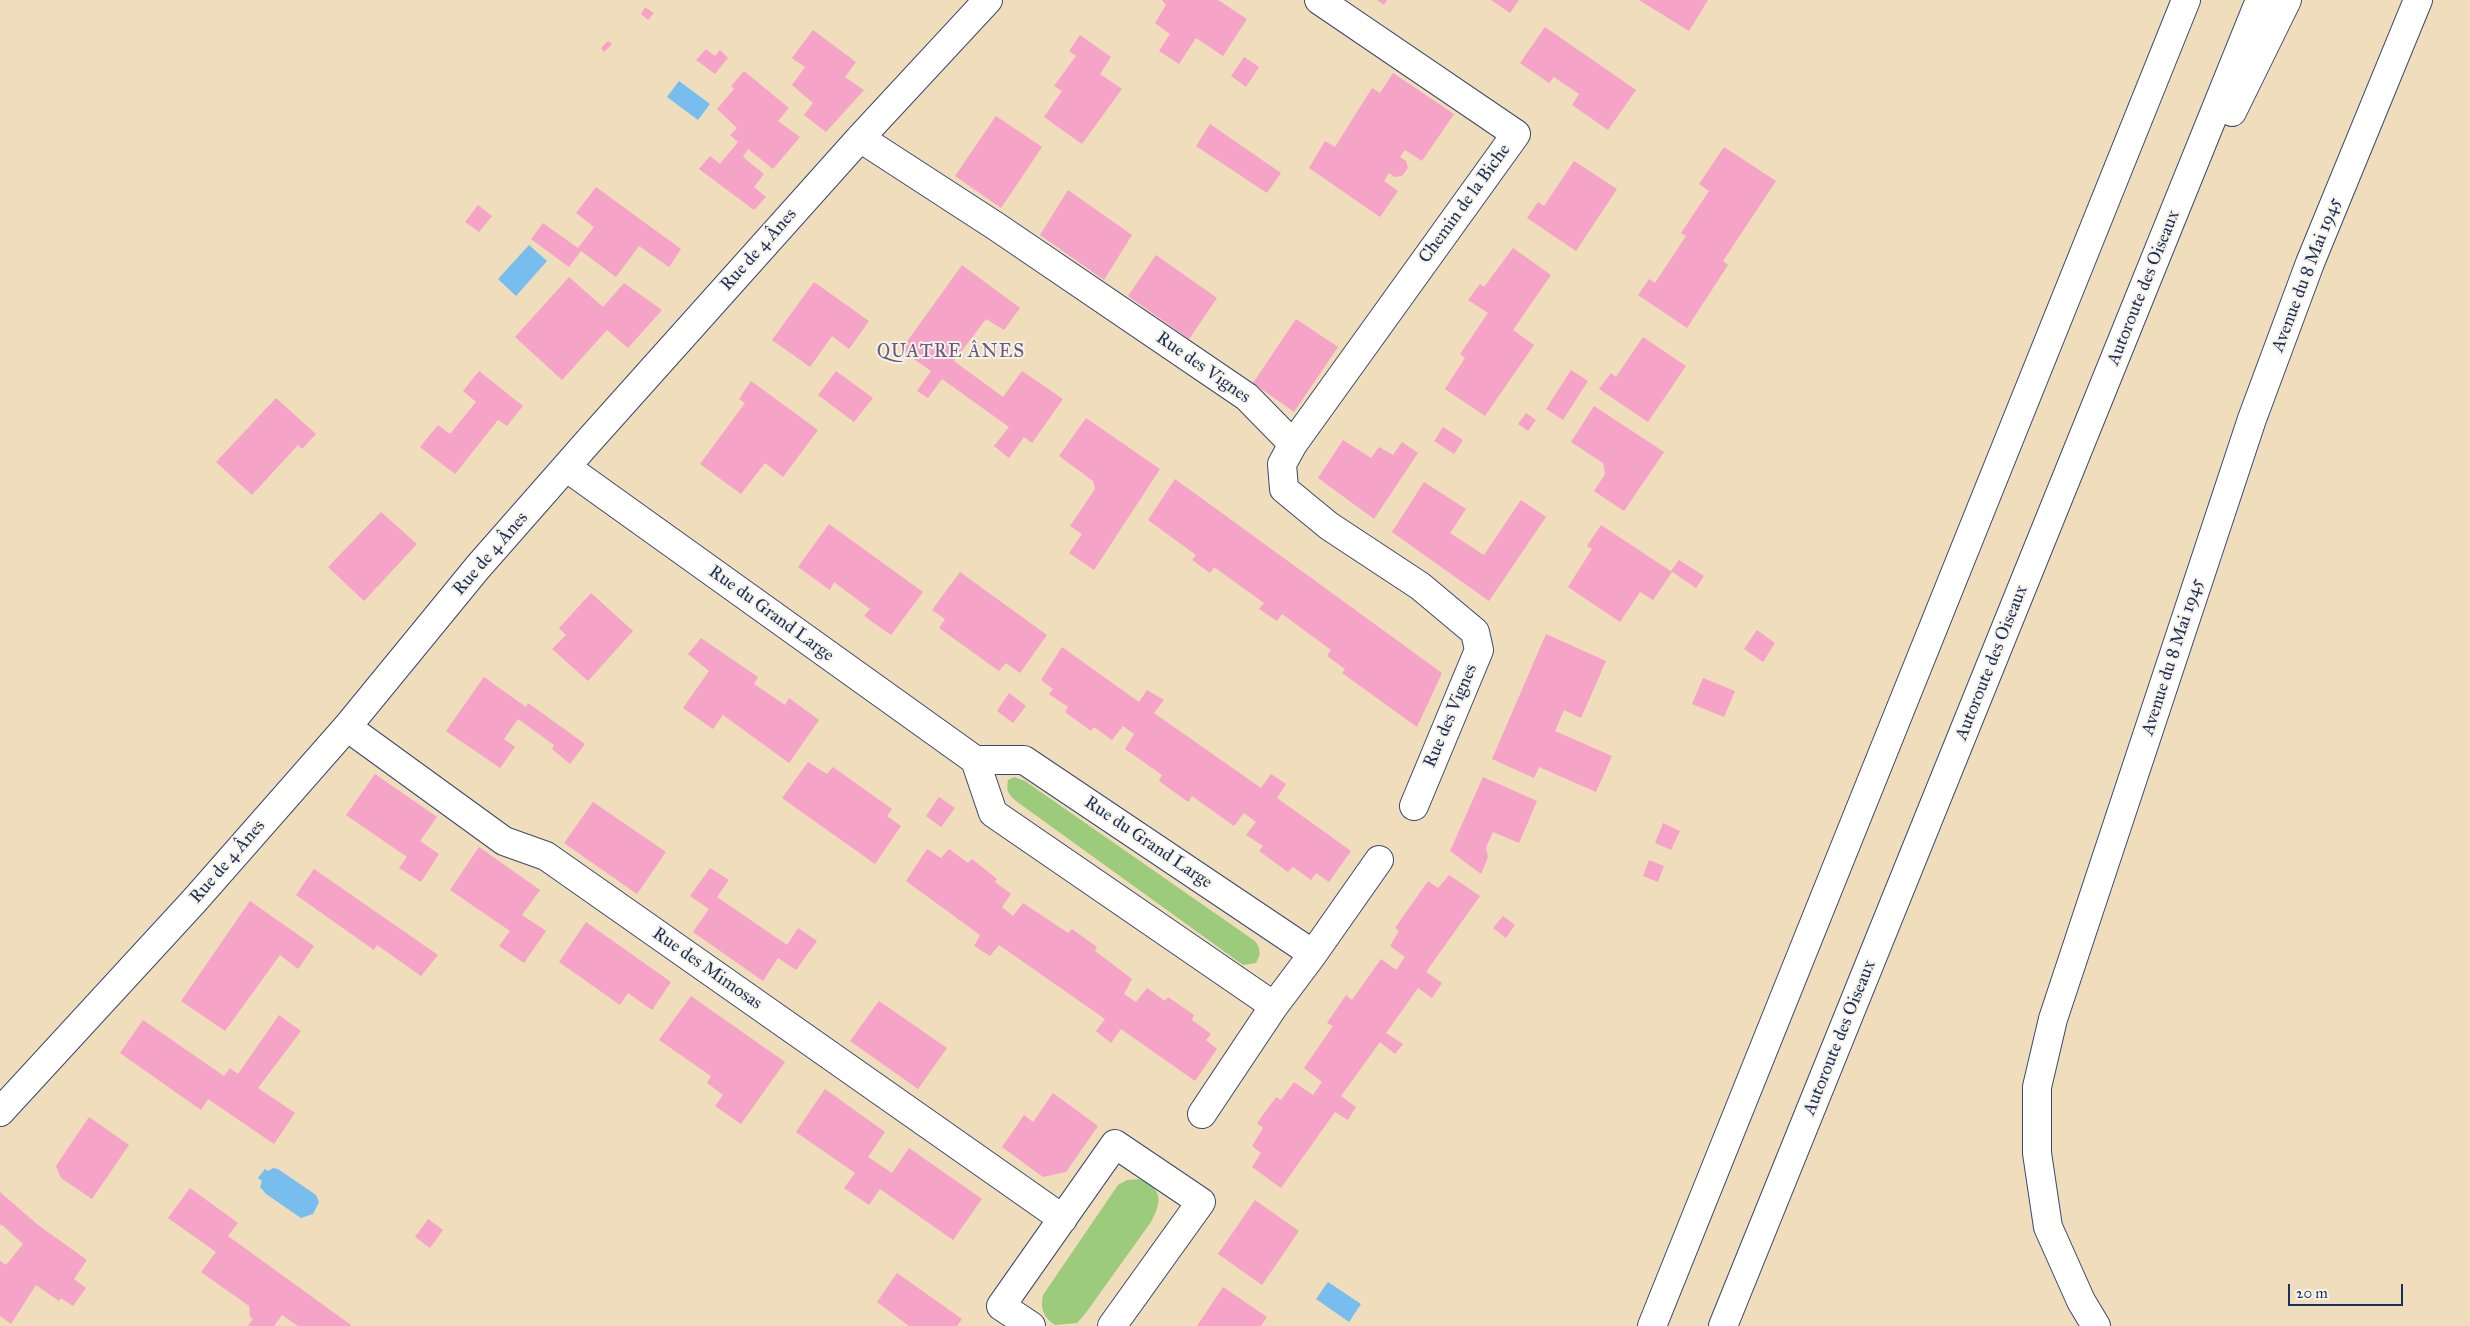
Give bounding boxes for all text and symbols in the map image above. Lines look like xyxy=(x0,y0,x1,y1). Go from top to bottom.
street label: Chemin de la Biche xyxy=(1415,140,1515,268)
street label: Avenue du 8 Mai 1945 xyxy=(2268,195,2346,355)
street label: Rue de 4 Ânes xyxy=(716,204,802,296)
street label: Autoroute des Oiseaux xyxy=(2103,207,2185,369)
street label: Rue des Vignes xyxy=(1152,328,1254,408)
district label: QUATRE ÂNES xyxy=(875,341,1027,363)
street label: Rue de 4 Ânes xyxy=(449,508,533,600)
street label: Rue du Grand Large xyxy=(704,561,838,667)
street label: Avenue du 8 Mai 1945 xyxy=(2137,576,2209,738)
street label: Autoroute des Oiseaux xyxy=(1951,582,2033,744)
street label: Rue des Vignes xyxy=(1420,661,1482,771)
street label: Rue du Grand Large xyxy=(1080,792,1216,894)
street label: Rue de 4 Ânes xyxy=(186,816,270,908)
street label: Rue des Mimosas xyxy=(648,923,766,1015)
street label: Autoroute des Oiseaux xyxy=(1799,957,1881,1119)
scale bar xyxy=(2290,1274,2405,1306)
text: 20 m xyxy=(2296,1284,2328,1302)

